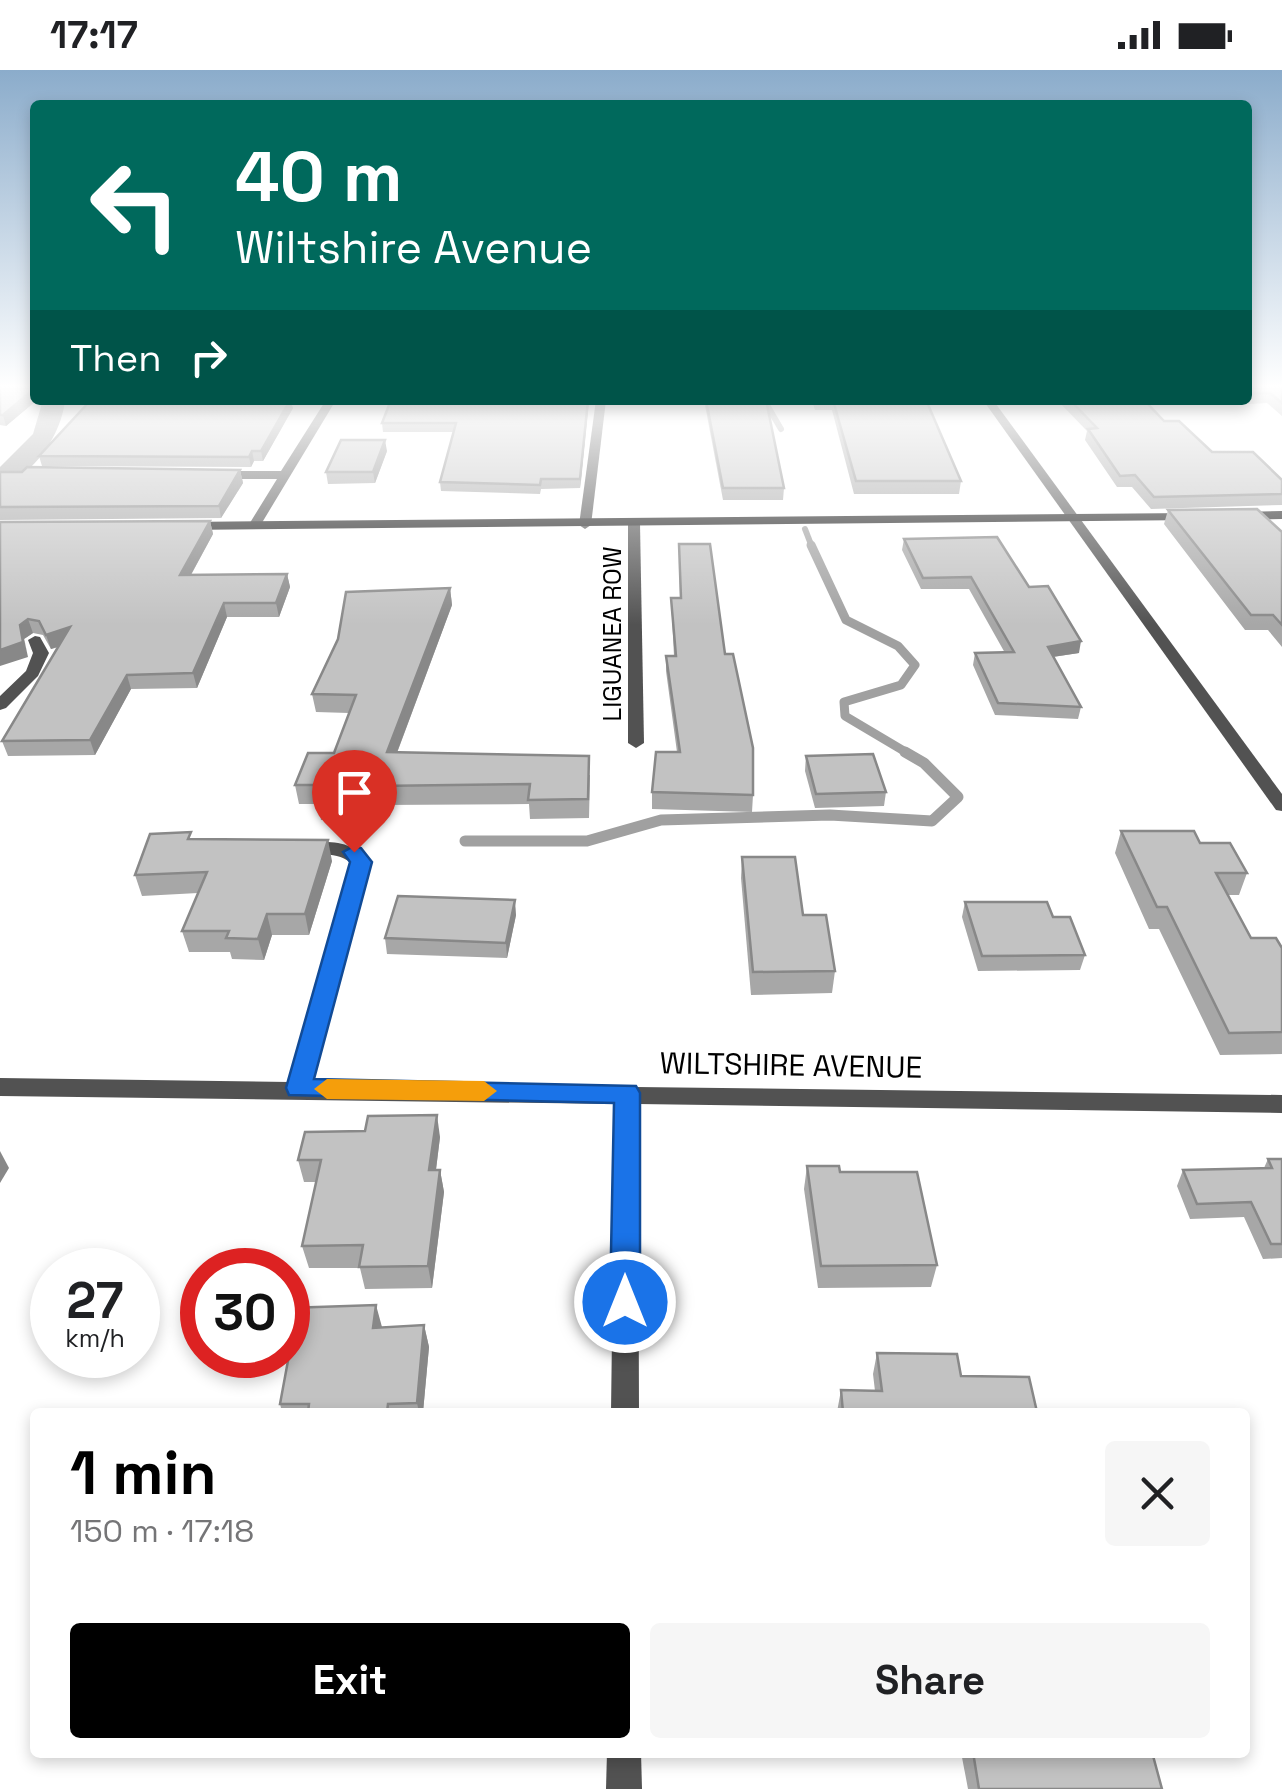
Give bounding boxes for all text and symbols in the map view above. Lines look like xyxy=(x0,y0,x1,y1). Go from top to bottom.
text: 17:17 xyxy=(50,11,138,59)
text: 40 m xyxy=(235,132,402,221)
icon: left xyxy=(70,140,200,270)
text: Wiltshire Avenue xyxy=(235,219,592,276)
icon: right xyxy=(181,330,236,385)
text: Then xyxy=(70,334,161,382)
street label: LIGUANEA ROW xyxy=(596,546,628,722)
pin xyxy=(312,750,397,853)
icon: arrive xyxy=(327,765,382,820)
street label: WILTSHIRE AVENUE xyxy=(659,1043,923,1087)
speed limit sign: 30 xyxy=(180,1248,310,1378)
position arrow xyxy=(573,1250,677,1354)
text: 27 xyxy=(67,1269,123,1333)
text: km/h xyxy=(65,1322,125,1354)
text: 1 min xyxy=(70,1435,217,1512)
button: close xyxy=(1105,1441,1210,1546)
text: 150 m · 17:18 xyxy=(70,1511,254,1551)
button: Exit xyxy=(70,1623,630,1738)
button: Share xyxy=(650,1623,1210,1738)

